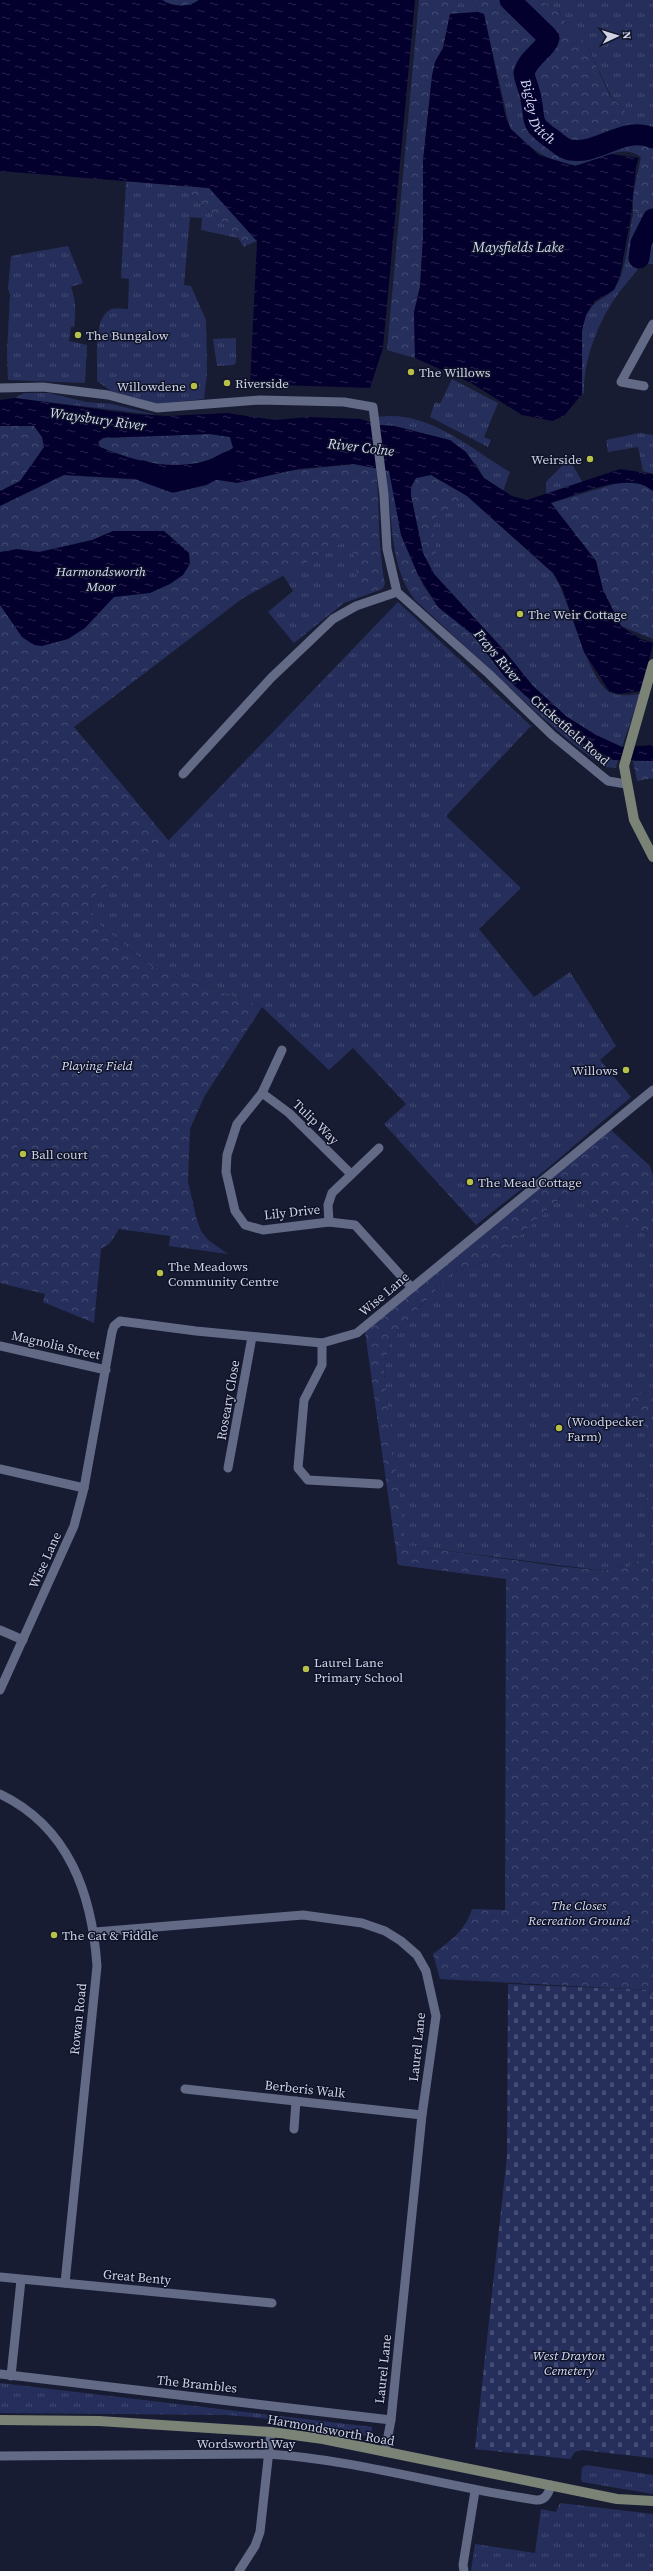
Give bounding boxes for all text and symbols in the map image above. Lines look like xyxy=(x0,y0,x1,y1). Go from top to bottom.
north arrow xyxy=(597,16,637,56)
text: N xyxy=(619,31,634,40)
water label: Bigley Ditch xyxy=(515,75,560,149)
water label: Maysfields Lake xyxy=(471,237,564,257)
place label: The Bungalow xyxy=(86,327,169,344)
marker: The Bungalow xyxy=(73,330,83,340)
place label: The Willows xyxy=(419,364,491,381)
marker: The Willows xyxy=(406,367,416,377)
place label: Riverside xyxy=(235,375,289,392)
place label: Willowdene xyxy=(117,378,186,395)
marker: Riverside xyxy=(222,378,232,388)
marker: Willowdene xyxy=(189,381,199,391)
water label: Wraysbury River xyxy=(49,402,148,436)
water label: River Colne xyxy=(326,433,396,461)
place label: Weirside xyxy=(531,451,582,468)
marker: Weirside xyxy=(585,454,595,464)
park label: Harmondsworth Moor xyxy=(55,563,146,595)
place label: The Weir Cottage xyxy=(528,606,627,623)
marker: The Weir Cottage xyxy=(515,609,525,619)
water label: Frays River xyxy=(469,624,527,688)
street label: Cricketfield Road xyxy=(527,691,614,770)
park label: Playing Field xyxy=(60,1057,133,1074)
place label: Willows xyxy=(572,1062,618,1079)
marker: Willows xyxy=(621,1065,631,1075)
street label: Tulip Way xyxy=(289,1096,343,1148)
place label: Ball court xyxy=(31,1146,88,1163)
marker: Ball court xyxy=(18,1149,28,1159)
place label: The Mead Cottage xyxy=(478,1174,582,1191)
marker: The Mead Cottage xyxy=(465,1177,475,1187)
street label: Lily Drive xyxy=(263,1201,321,1223)
place label: The Meadows Community Centre xyxy=(168,1258,279,1290)
marker: The Meadows Community Centre xyxy=(155,1268,165,1278)
street label: Wise Lane xyxy=(355,1268,413,1320)
street label: Magnolia Street xyxy=(10,1327,103,1364)
street label: Roseary Close xyxy=(213,1358,243,1441)
place label: (Woodpecker Farm) xyxy=(567,1413,644,1445)
marker: (Woodpecker Farm) xyxy=(554,1423,564,1433)
street label: Wise Lane xyxy=(25,1529,65,1591)
place label: Laurel Lane Primary School xyxy=(314,1654,403,1686)
marker: Laurel Lane Primary School xyxy=(301,1664,311,1674)
park label: The Closes Recreation Ground xyxy=(527,1897,630,1929)
place label: The Cat & Fiddle xyxy=(62,1927,159,1944)
marker: The Cat & Fiddle xyxy=(49,1930,59,1940)
street label: Rowan Road xyxy=(66,1982,90,2056)
street label: Laurel Lane xyxy=(405,2011,429,2082)
street label: Berberis Walk xyxy=(264,2076,347,2102)
street label: Great Benty xyxy=(102,2266,172,2288)
street label: Laurel Lane xyxy=(371,2333,395,2404)
park label: West Drayton Cemetery xyxy=(533,2347,606,2379)
street label: The Brambles xyxy=(156,2371,238,2397)
street label: Harmondsworth Road xyxy=(266,2410,397,2450)
street label: Wordsworth Way xyxy=(196,2435,296,2452)

